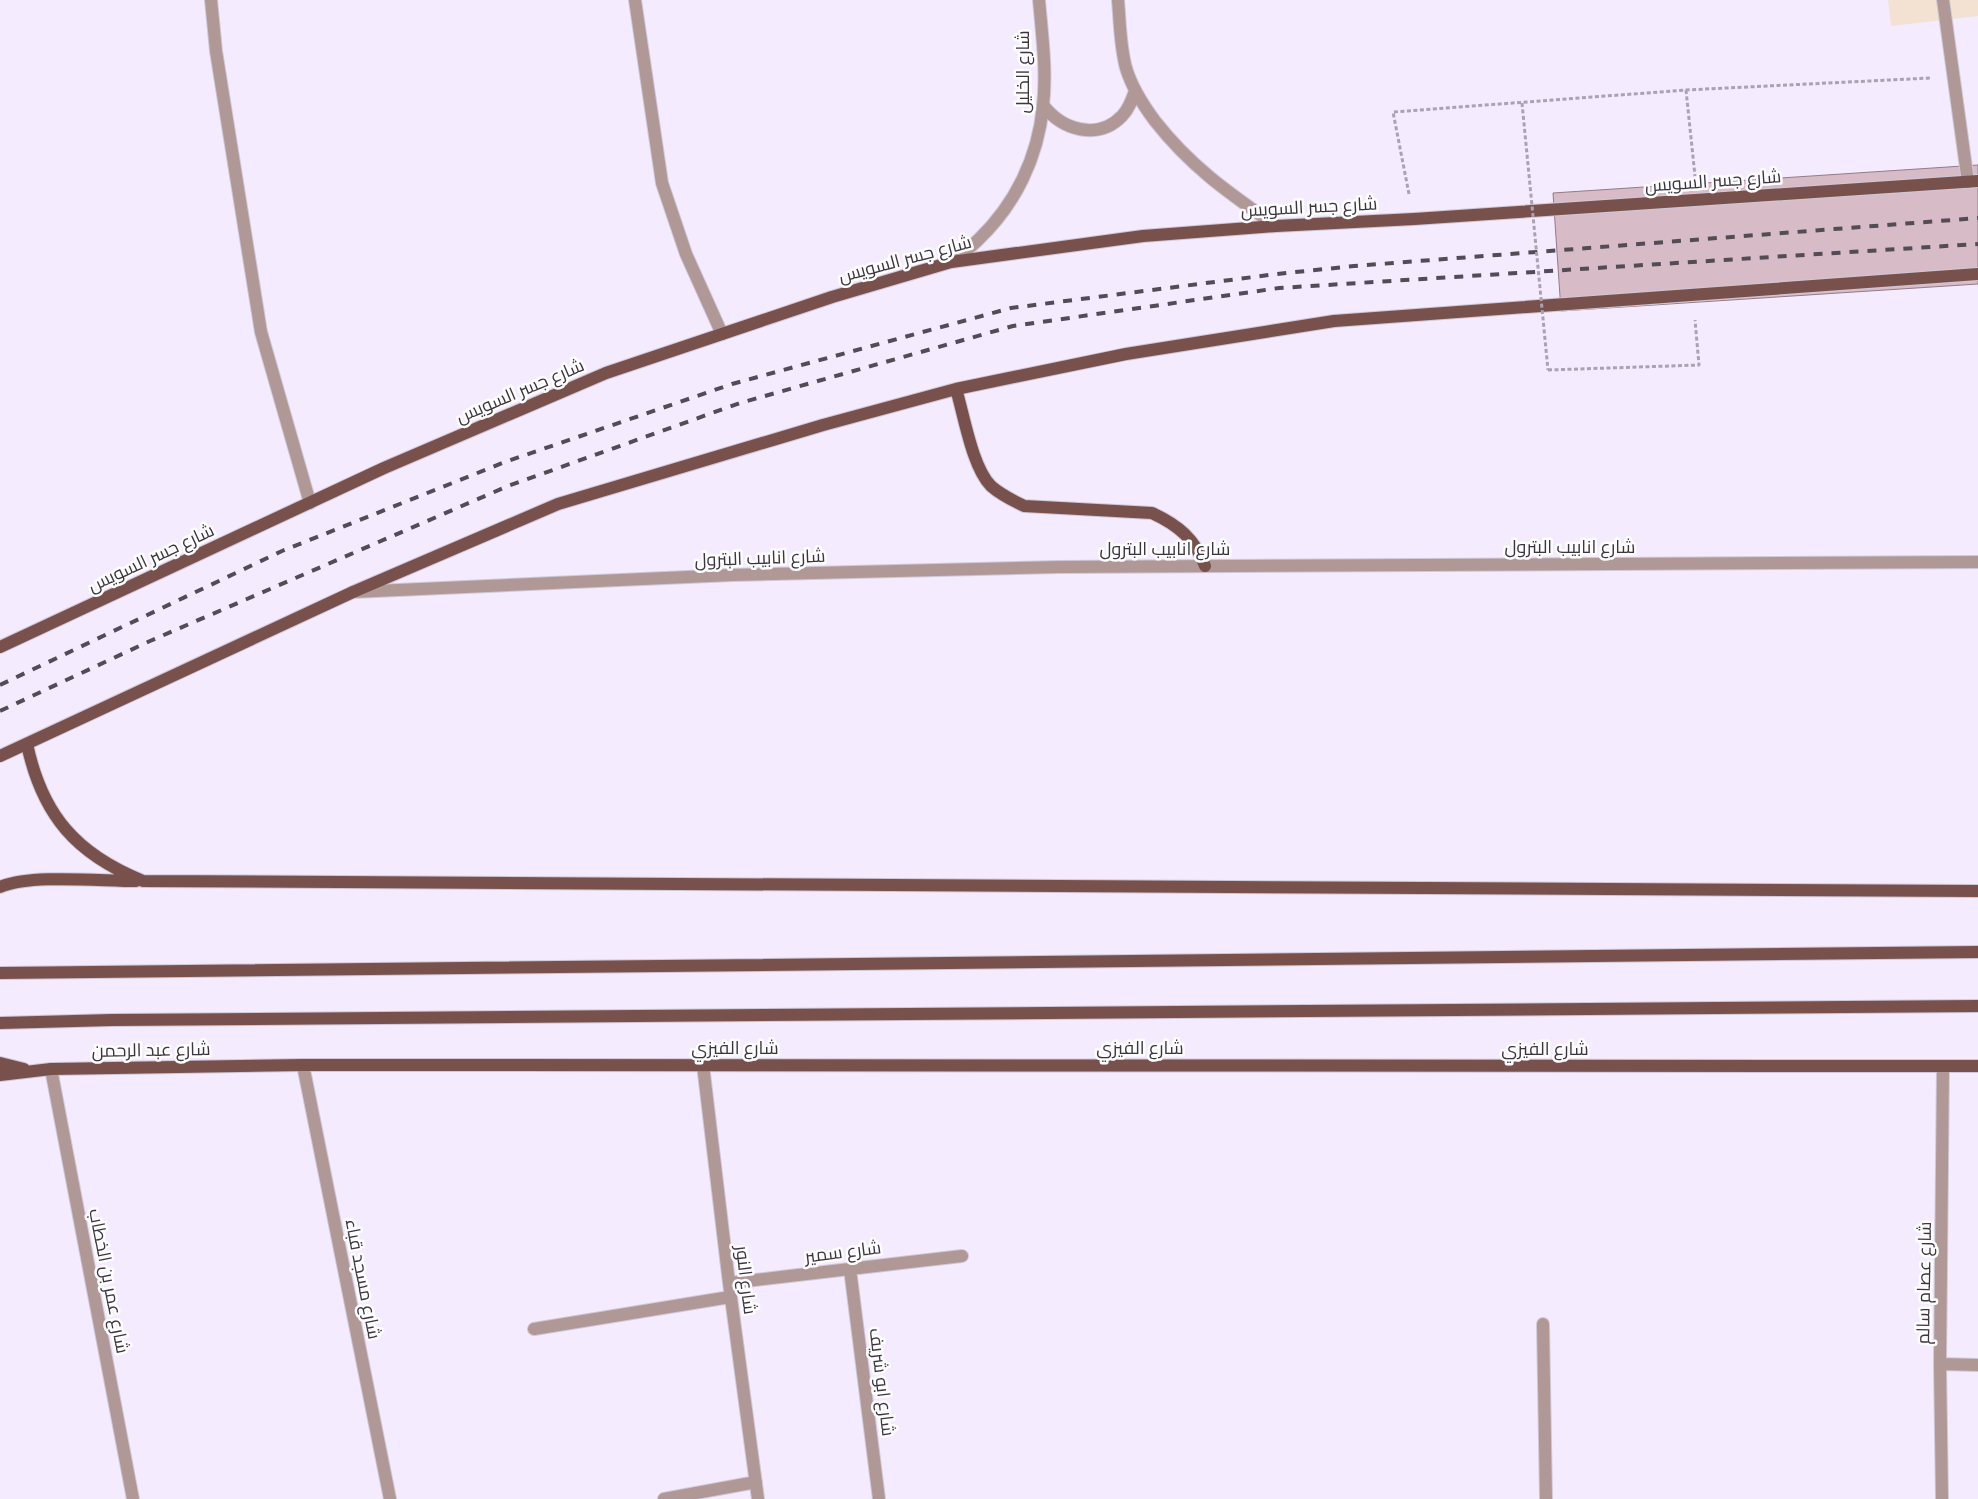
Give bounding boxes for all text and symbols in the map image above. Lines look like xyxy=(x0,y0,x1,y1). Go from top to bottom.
street label: شارع الخليل xyxy=(1012,30,1035,114)
street label: شارع جسر السويس xyxy=(1644,165,1782,198)
street label: شارع جسر السويس xyxy=(1240,192,1378,223)
street label: شارع جسر السويس xyxy=(836,231,974,288)
street label: شارع جسر السويس xyxy=(453,354,588,429)
street label: شارع جسر السويس xyxy=(84,519,218,598)
street label: شارع انابيب البترول xyxy=(1505,536,1635,559)
street label: شارع انابيب البترول xyxy=(1100,538,1230,561)
street label: شارع انابيب البترول xyxy=(694,545,826,572)
street label: شارع الفيزي xyxy=(691,1037,779,1062)
street label: شارع الفيزي xyxy=(1096,1037,1184,1062)
street label: شارع عبد الرحمن xyxy=(91,1038,211,1063)
street label: شارع الفيزي xyxy=(1501,1038,1589,1063)
street label: شارع عمر بن الخطاب xyxy=(83,1207,134,1355)
street label: شارع مسجد قباء xyxy=(340,1217,385,1341)
street label: شارع عصام سالم xyxy=(1912,1221,1937,1345)
street label: شارع سمير xyxy=(803,1236,883,1269)
street label: شارع النور xyxy=(730,1243,761,1316)
street label: شارع ابو شريف xyxy=(863,1327,900,1437)

